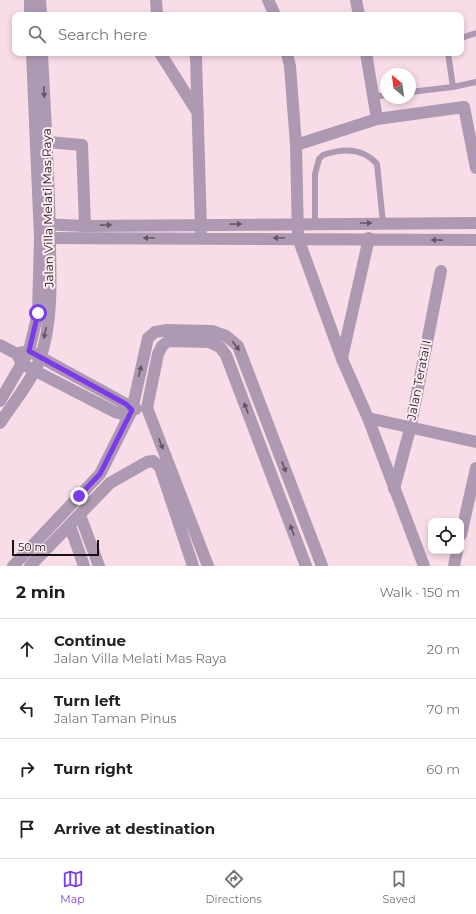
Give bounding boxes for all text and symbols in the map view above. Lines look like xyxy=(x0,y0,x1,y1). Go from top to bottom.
search box xyxy=(12,12,464,56)
icon: search xyxy=(26,23,48,45)
text: Search here xyxy=(58,25,147,44)
north arrow xyxy=(380,68,416,104)
one-way arrow xyxy=(41,86,48,98)
street label: Jalan Villa Melati Mas Raya xyxy=(39,128,56,289)
one-way arrow xyxy=(360,220,373,226)
one-way arrow xyxy=(230,221,243,227)
one-way arrow xyxy=(100,222,113,228)
one-way arrow xyxy=(142,235,155,241)
one-way arrow xyxy=(272,235,285,241)
one-way arrow xyxy=(431,236,443,243)
route start xyxy=(29,304,47,322)
one-way arrow xyxy=(42,327,48,340)
street label: Jalan Teratai I xyxy=(403,339,434,422)
one-way arrow xyxy=(232,341,240,352)
one-way arrow xyxy=(138,365,144,378)
one-way arrow xyxy=(242,402,248,414)
one-way arrow xyxy=(159,439,165,451)
one-way arrow xyxy=(282,461,288,473)
route end xyxy=(70,487,88,505)
map controls xyxy=(428,518,464,554)
button: locate xyxy=(428,518,464,554)
one-way arrow xyxy=(288,523,294,535)
scale bar xyxy=(12,538,99,557)
text: 50 m xyxy=(18,540,46,554)
text: 2 min xyxy=(16,582,66,602)
text: Walk · 150 m xyxy=(379,584,460,600)
text: Continue xyxy=(54,631,126,650)
icon: ahead xyxy=(16,638,38,660)
text: 20 m xyxy=(427,641,460,657)
text: Jalan Villa Melati Mas Raya xyxy=(54,650,227,666)
text: Turn left xyxy=(54,691,121,710)
icon: left xyxy=(16,698,38,720)
text: 70 m xyxy=(427,701,460,717)
text: Jalan Taman Pinus xyxy=(54,710,177,726)
icon: right xyxy=(16,758,38,780)
text: Turn right xyxy=(54,759,133,778)
text: 60 m xyxy=(426,761,460,777)
icon: arrive xyxy=(16,818,38,840)
text: Arrive at destination xyxy=(54,819,215,838)
tab: Map xyxy=(60,868,85,906)
tab: Directions xyxy=(206,868,262,906)
tab: Saved xyxy=(383,868,416,906)

